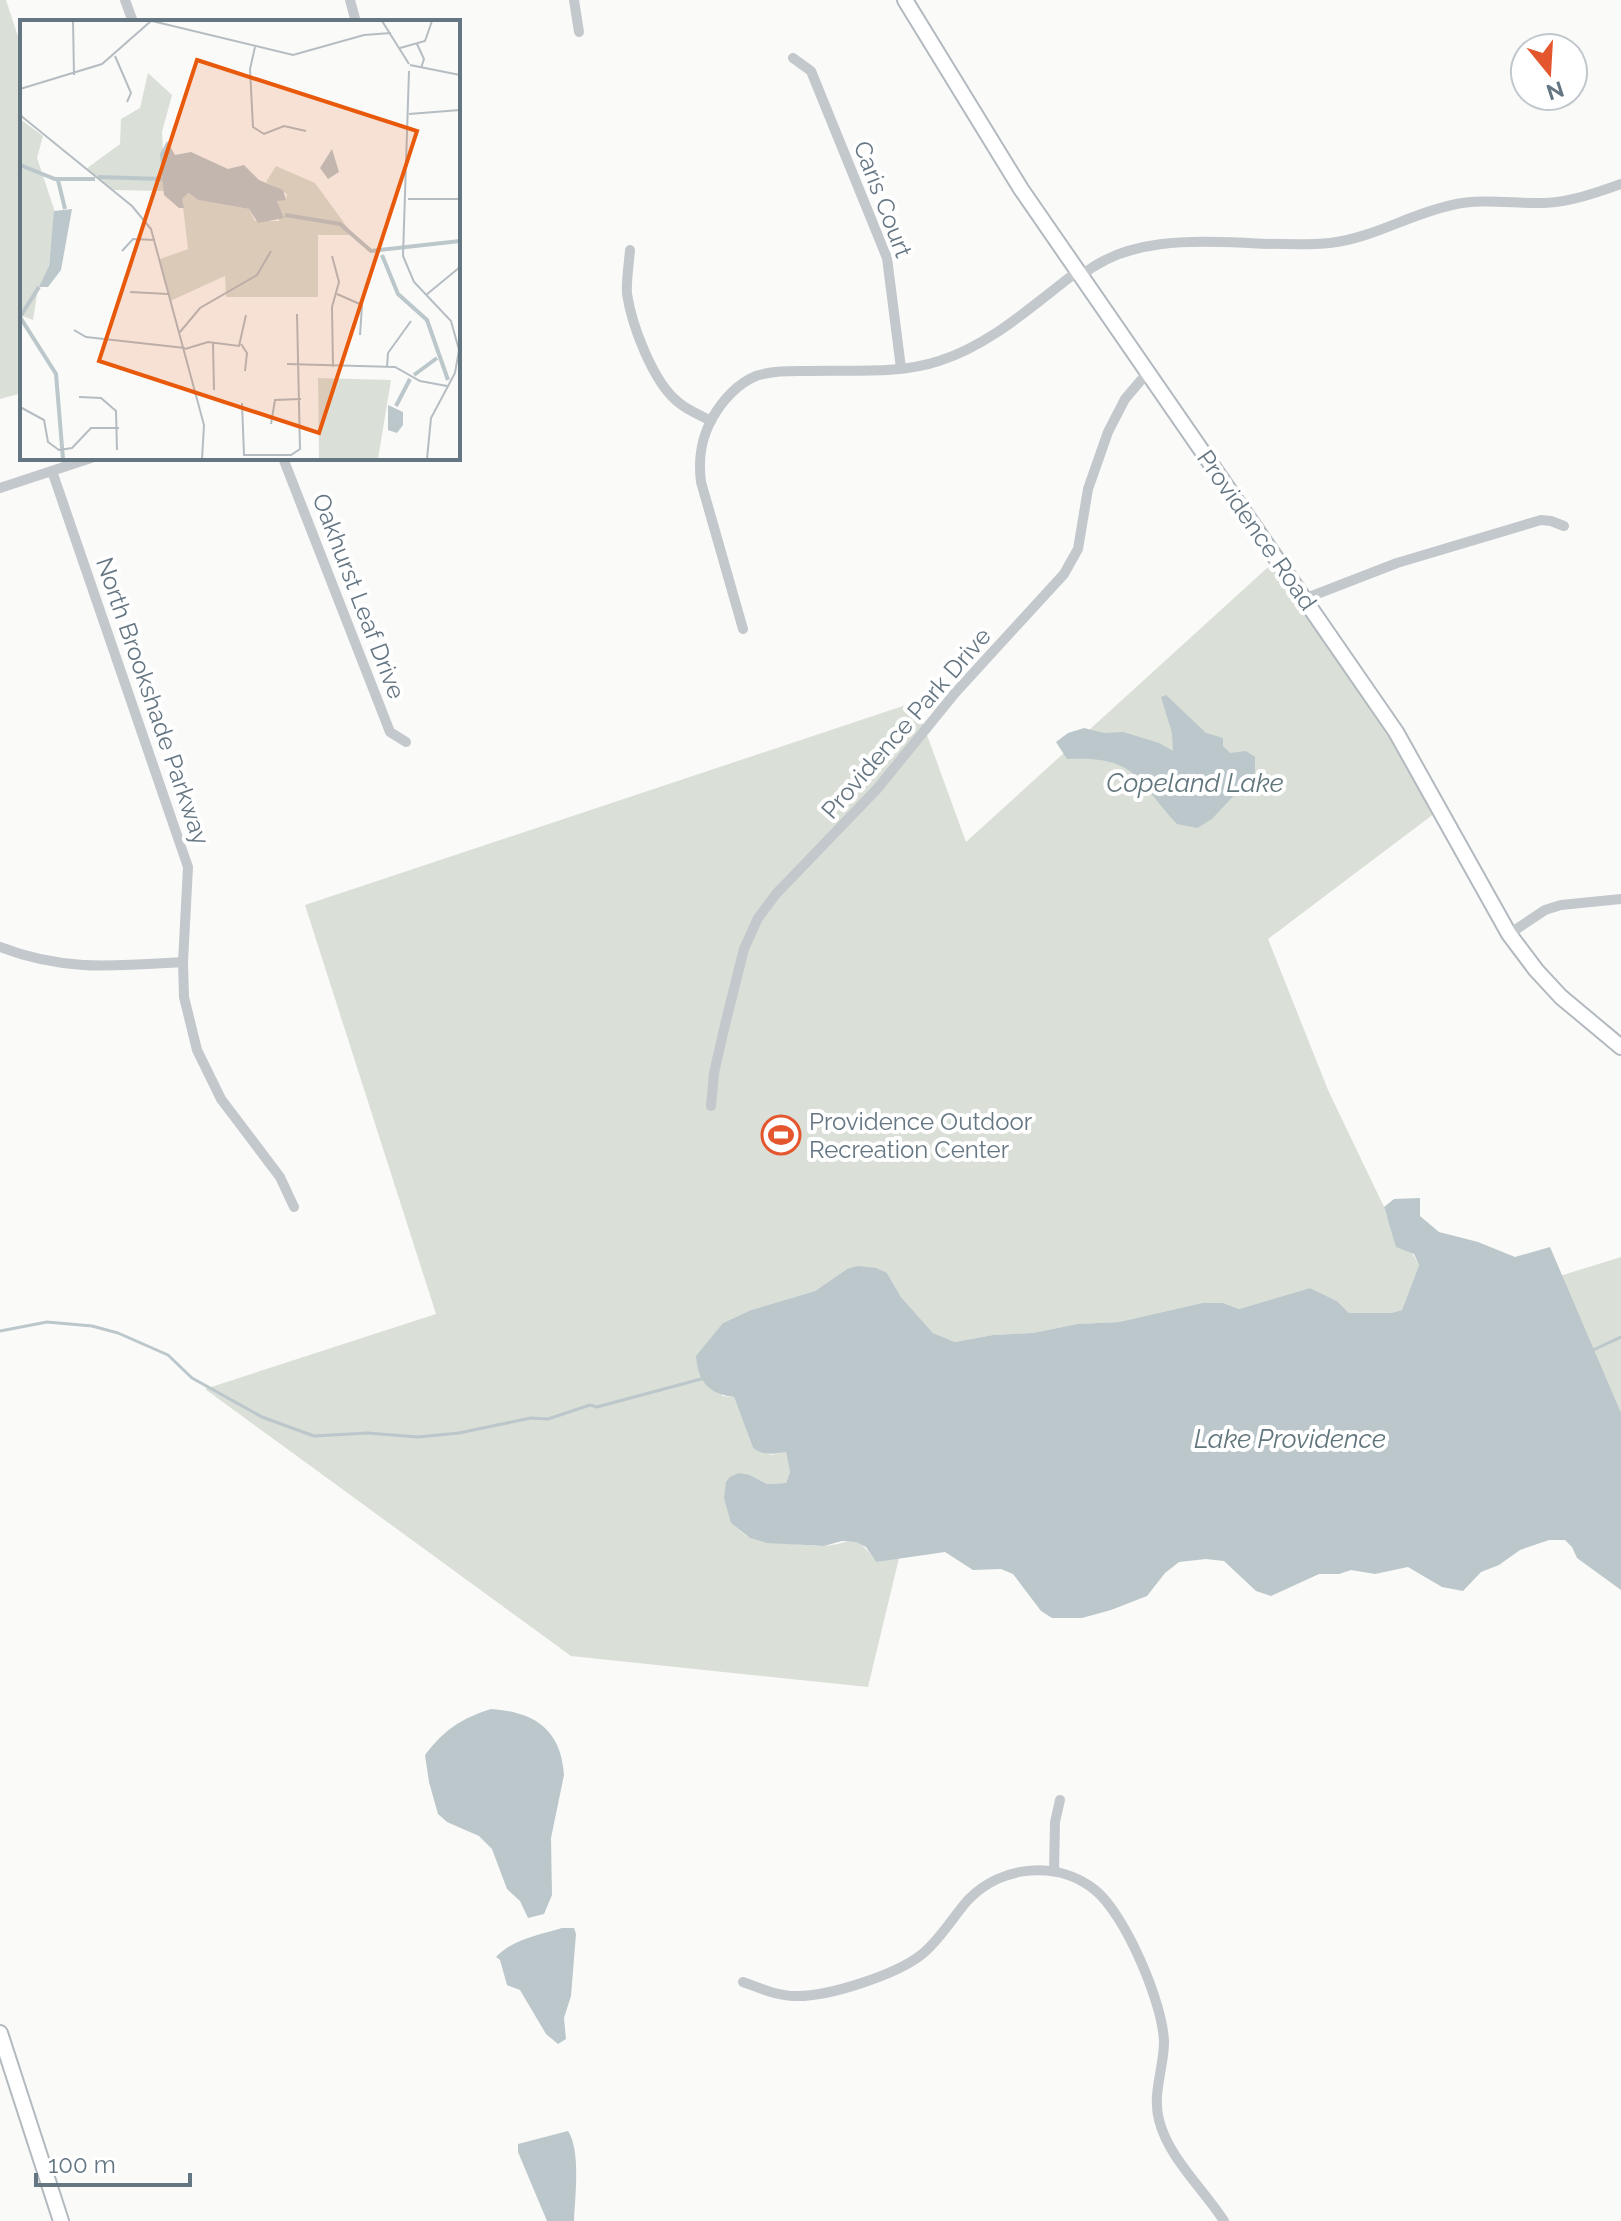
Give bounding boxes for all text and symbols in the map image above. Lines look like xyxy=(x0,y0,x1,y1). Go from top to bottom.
inset map xyxy=(20,20,460,460)
north arrow xyxy=(1509,32,1589,112)
text: N xyxy=(1543,76,1567,106)
street label: Caris Court xyxy=(848,137,918,261)
street label: Providence Road xyxy=(1191,444,1323,616)
street label: Oakhurst Leaf Drive xyxy=(306,489,412,703)
street label: North Brookshade Parkway xyxy=(90,553,216,849)
street label: Providence Park Drive xyxy=(815,622,997,824)
water label: Copeland Lake xyxy=(1106,768,1284,798)
place label: Providence Outdoor Recreation Center xyxy=(809,1107,1033,1164)
sports icon: Providence Outdoor Recreation Center xyxy=(760,1114,802,1156)
water label: Lake Providence xyxy=(1194,1424,1386,1454)
scale bar xyxy=(36,2137,190,2187)
text: 100 m xyxy=(48,2150,116,2179)

